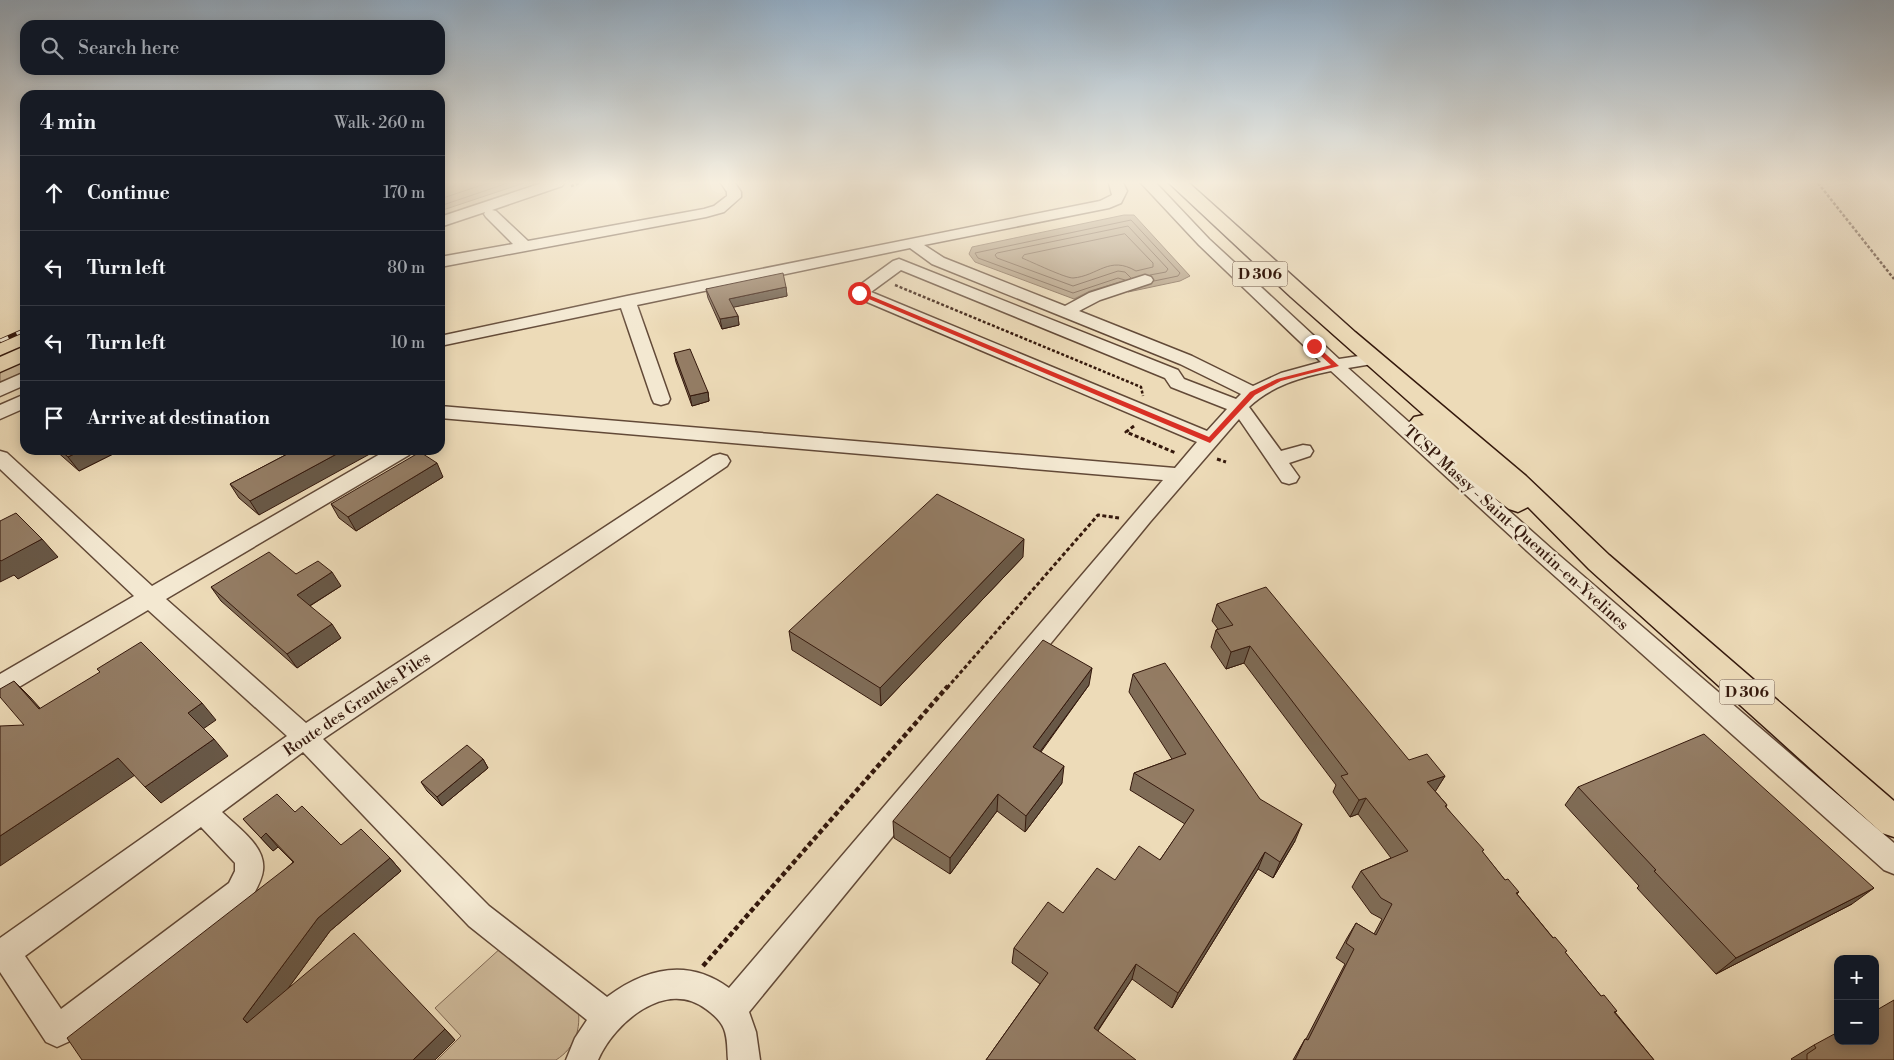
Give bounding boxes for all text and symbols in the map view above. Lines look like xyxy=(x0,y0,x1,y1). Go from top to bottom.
search box xyxy=(20,20,445,75)
icon: search xyxy=(38,34,66,62)
text: Search here xyxy=(78,36,179,60)
text: 4 min xyxy=(40,110,96,136)
text: Walk · 260 m xyxy=(334,113,425,133)
icon: ahead xyxy=(40,179,68,207)
text: Continue xyxy=(87,181,170,205)
text: 170 m xyxy=(383,183,425,203)
icon: left xyxy=(40,254,68,282)
text: Turn left xyxy=(87,256,166,280)
text: 80 m xyxy=(387,258,425,278)
road number: D 306 xyxy=(1232,262,1288,286)
route start xyxy=(848,282,871,305)
icon: left xyxy=(40,329,68,357)
text: Turn left xyxy=(87,331,166,355)
text: 10 m xyxy=(391,333,425,353)
route end xyxy=(1303,335,1326,358)
icon: arrive xyxy=(40,404,68,432)
text: Arrive at destination xyxy=(87,406,270,430)
street label: TCSP Massy - Saint-Quentin-en-Yvelines xyxy=(1399,421,1633,635)
street label: Route des Grandes Piles xyxy=(280,647,434,761)
road number: D 306 xyxy=(1720,680,1774,704)
map controls xyxy=(1834,955,1879,1045)
button: + xyxy=(1834,955,1879,1000)
button: − xyxy=(1834,1000,1879,1045)

